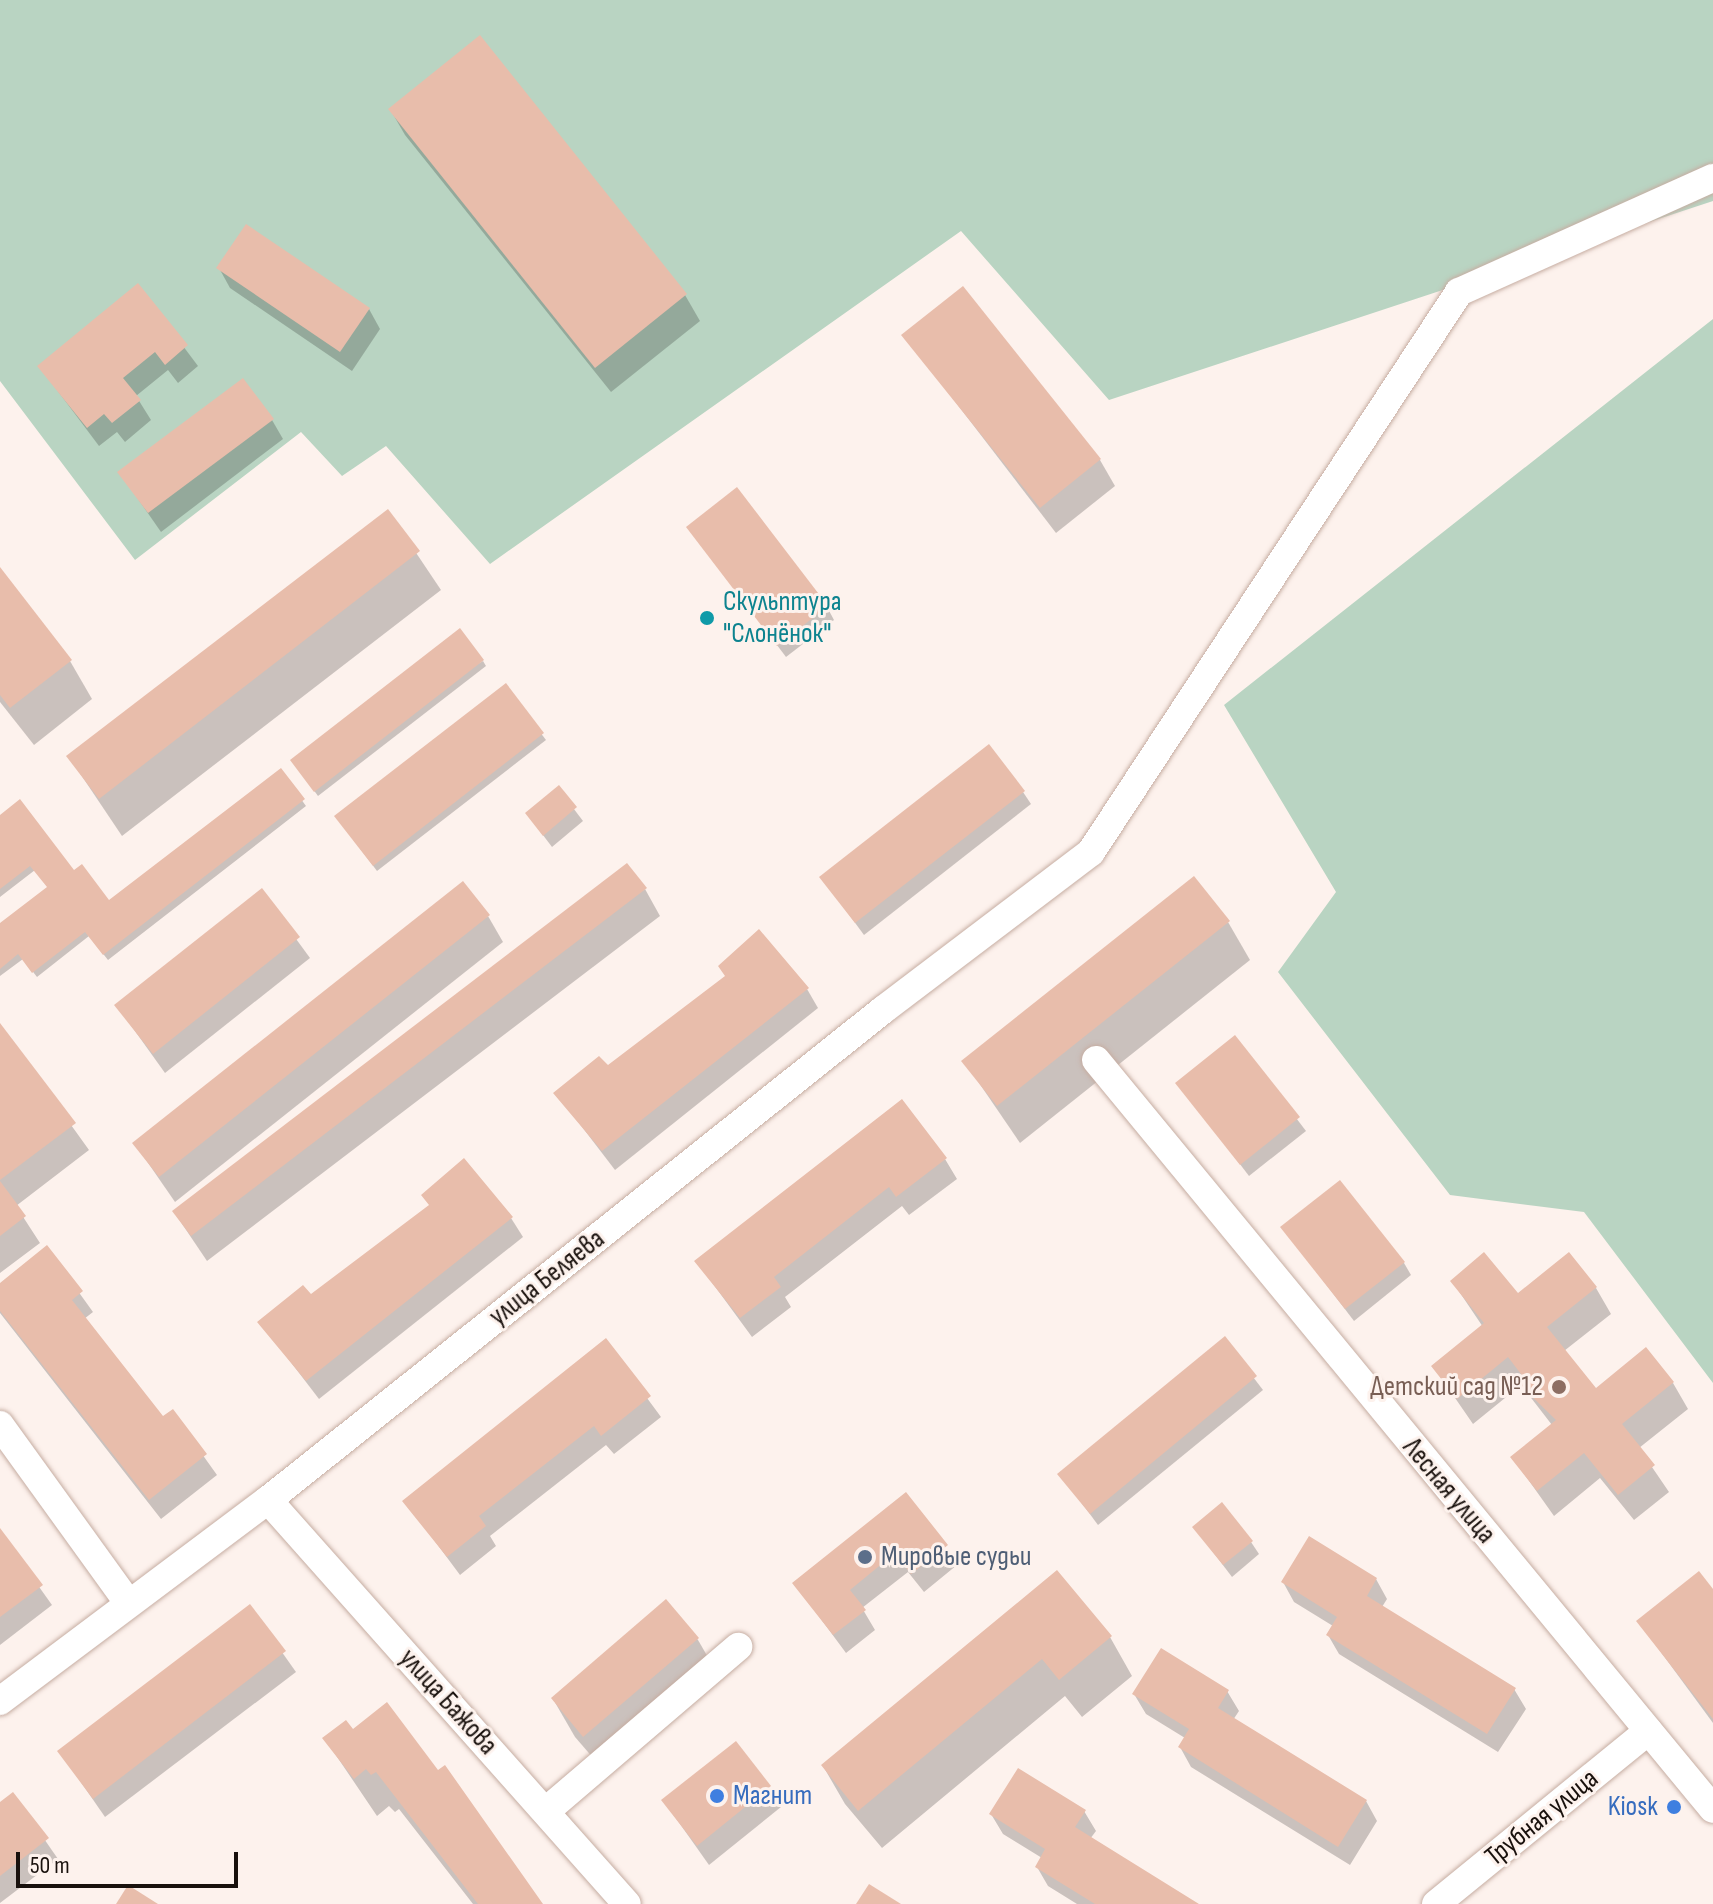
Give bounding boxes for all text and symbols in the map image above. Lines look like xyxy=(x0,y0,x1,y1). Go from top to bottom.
place label: Скульптура "Слонёнок" xyxy=(723,585,842,651)
marker: Скульптура "Слонёнок" xyxy=(698,609,716,627)
street label: улица Беляева xyxy=(483,1223,611,1333)
place label: Детский сад №12 xyxy=(1370,1370,1543,1404)
marker: Детский сад №12 xyxy=(1550,1378,1568,1396)
street label: Лесная улица xyxy=(1395,1432,1503,1550)
place label: Мировые судьи xyxy=(881,1540,1031,1574)
marker: Мировые судьи xyxy=(856,1548,874,1566)
street label: улица Бажова xyxy=(392,1642,504,1762)
street label: Трубная улица xyxy=(1479,1762,1605,1874)
place label: Магнит xyxy=(733,1779,812,1813)
marker: Магнит xyxy=(708,1787,726,1805)
place label: Kiosk xyxy=(1608,1790,1658,1824)
marker: Kiosk xyxy=(1665,1798,1683,1816)
scale bar xyxy=(20,1836,242,1886)
text: 50 m xyxy=(30,1851,70,1880)

